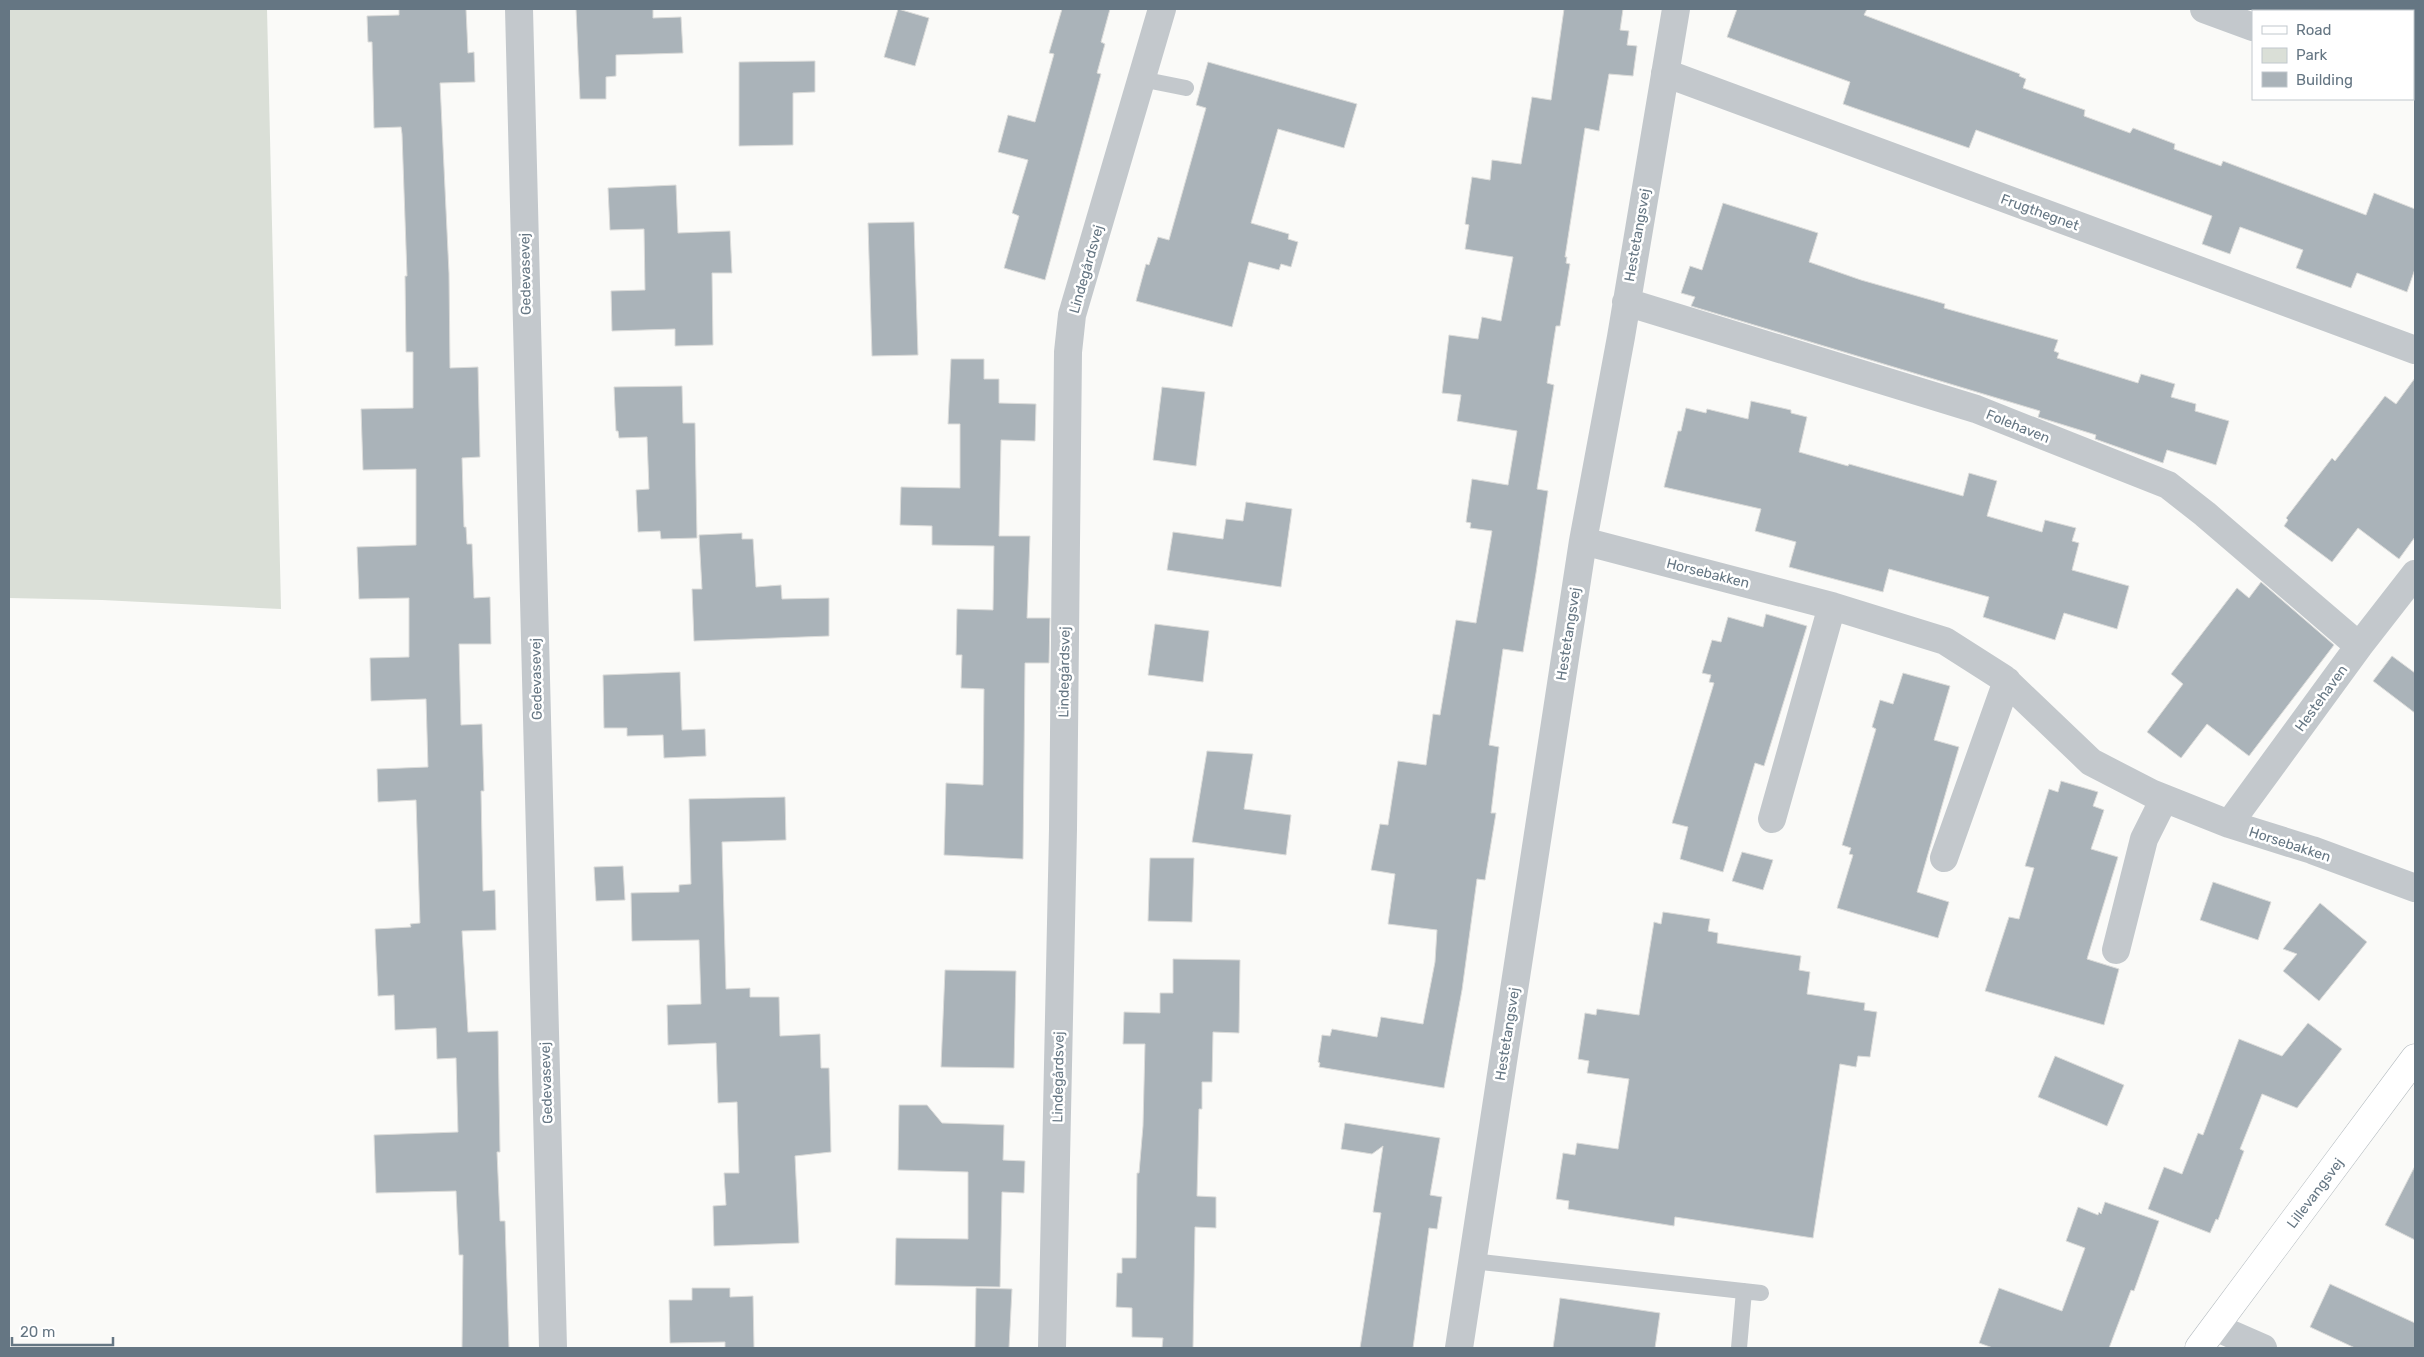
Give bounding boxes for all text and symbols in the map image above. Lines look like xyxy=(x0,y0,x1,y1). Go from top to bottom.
legend xyxy=(2252,10,2414,100)
text: Road xyxy=(2296,21,2332,39)
text: Park xyxy=(2296,46,2327,64)
text: Building xyxy=(2296,71,2353,89)
street label: Hestetangsvej xyxy=(1621,187,1654,283)
street label: Frugthegnet xyxy=(1998,190,2082,235)
street label: Lindegårdsvej xyxy=(1066,223,1107,315)
street label: Gedevasevej xyxy=(516,233,535,315)
street label: Folehaven xyxy=(1983,406,2052,447)
street label: Horsebakken xyxy=(1665,555,1751,592)
street label: Hestetangsvej xyxy=(1553,586,1584,682)
street label: Lindegårdsvej xyxy=(1055,626,1074,718)
street label: Gedevasevej xyxy=(527,638,546,720)
street label: Hestehaven xyxy=(2292,662,2351,735)
street label: Horsebakken xyxy=(2247,823,2333,866)
street label: Hestetangsvej xyxy=(1492,986,1523,1082)
street label: Lindegårdsvej xyxy=(1049,1031,1068,1123)
street label: Gedevasevej xyxy=(537,1042,556,1124)
street label: Lillevangsvej xyxy=(2283,1155,2347,1232)
scale bar xyxy=(12,1314,114,1346)
text: 20 m xyxy=(20,1323,55,1341)

